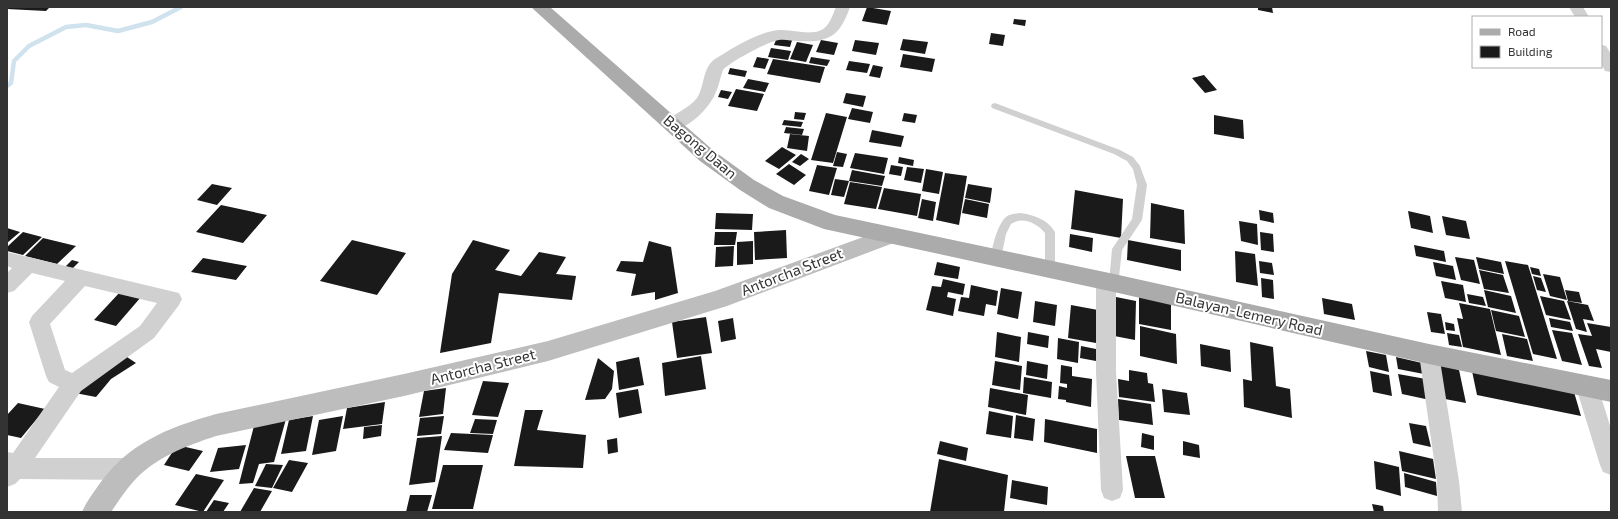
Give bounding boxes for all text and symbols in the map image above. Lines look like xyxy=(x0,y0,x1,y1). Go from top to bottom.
legend xyxy=(1472,16,1602,68)
text: Road xyxy=(1508,24,1536,38)
text: Building xyxy=(1508,44,1553,58)
street label: Bagong Daan xyxy=(660,110,741,182)
street label: Antorcha Street xyxy=(738,243,845,299)
street label: Balayan-Lemery Road xyxy=(1174,287,1324,339)
street label: Antorcha Street xyxy=(428,344,537,388)

